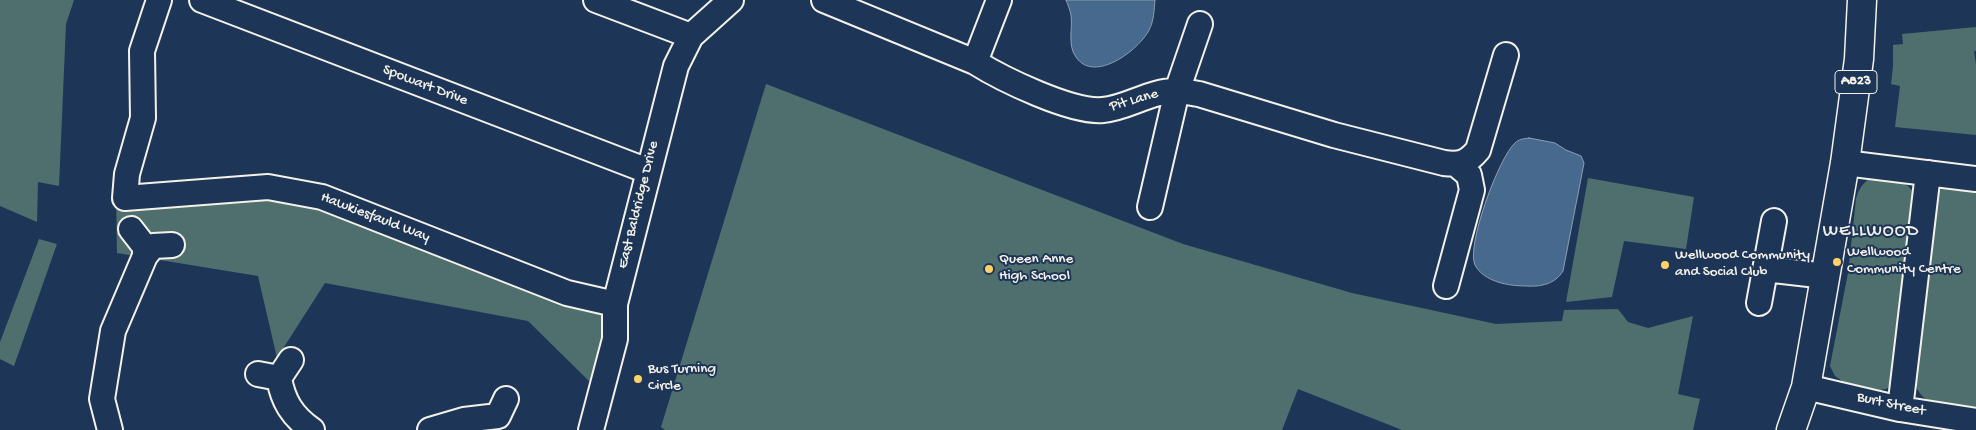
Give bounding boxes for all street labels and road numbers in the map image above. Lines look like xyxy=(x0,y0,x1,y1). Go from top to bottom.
street label: Spowart Drive xyxy=(380,62,470,110)
road number: A823 xyxy=(1835,70,1877,94)
street label: Pit Lane xyxy=(1108,85,1160,117)
street label: East Baldridge Drive xyxy=(614,139,664,271)
street label: Hawkiesfauld Way xyxy=(318,189,432,247)
street label: Burt Street xyxy=(1855,389,1927,421)

